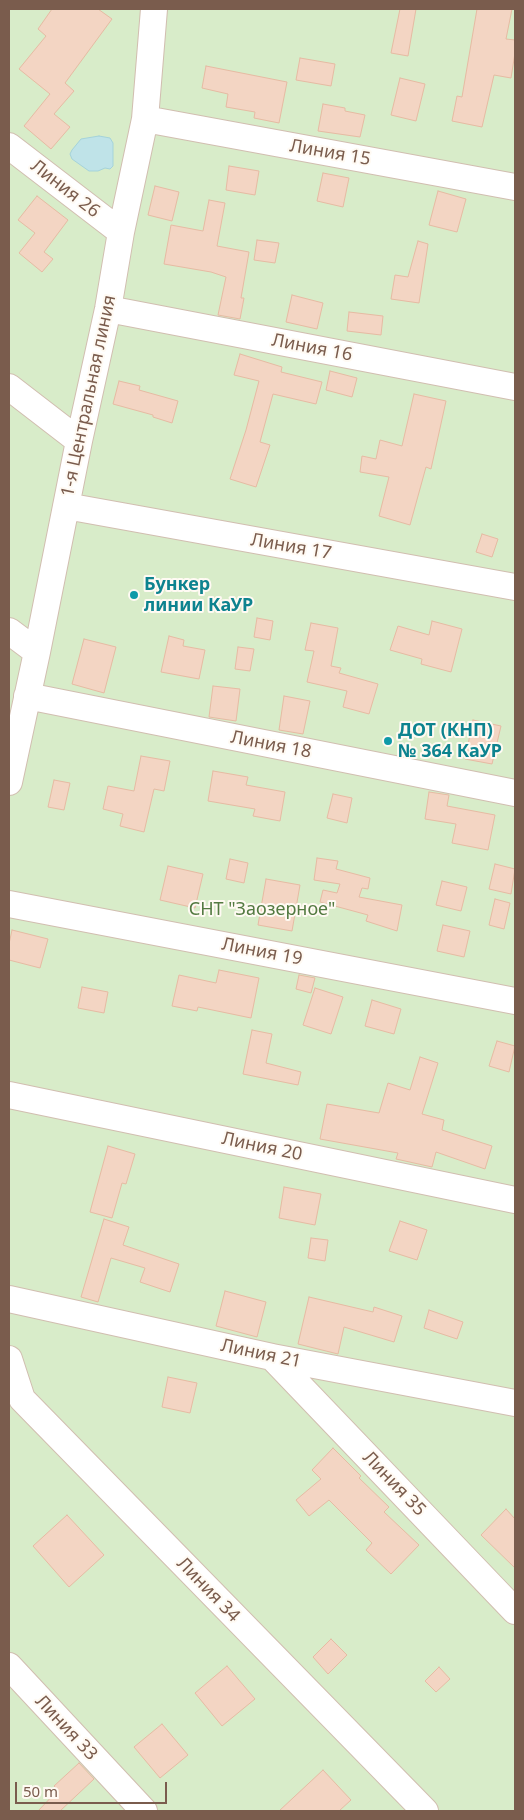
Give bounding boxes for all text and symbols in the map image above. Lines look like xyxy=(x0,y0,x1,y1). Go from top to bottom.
street label: Линия 15 xyxy=(288,135,372,171)
street label: Линия 26 xyxy=(26,155,104,223)
street label: 1-я Центральная линия xyxy=(57,293,121,499)
street label: Линия 16 xyxy=(270,330,354,366)
street label: Линия 17 xyxy=(249,529,333,565)
place label: Бункер линии КаУР xyxy=(144,574,253,616)
marker: Бункер линии КаУР xyxy=(128,589,140,601)
place label: ДОТ (КНП) № 364 КаУР xyxy=(398,720,502,762)
street label: Линия 18 xyxy=(229,727,313,763)
marker: ДОТ (КНП) № 364 КаУР xyxy=(382,735,394,747)
park label: СНТ "Заозерное" xyxy=(189,899,335,921)
street label: Линия 19 xyxy=(220,934,304,970)
street label: Линия 20 xyxy=(220,1128,304,1166)
street label: Линия 21 xyxy=(219,1335,303,1373)
street label: Линия 35 xyxy=(358,1447,430,1521)
street label: Линия 34 xyxy=(172,1553,244,1627)
street label: Линия 33 xyxy=(30,1691,102,1765)
scale bar xyxy=(18,1772,170,1804)
text: 50 m xyxy=(23,1781,58,1801)

